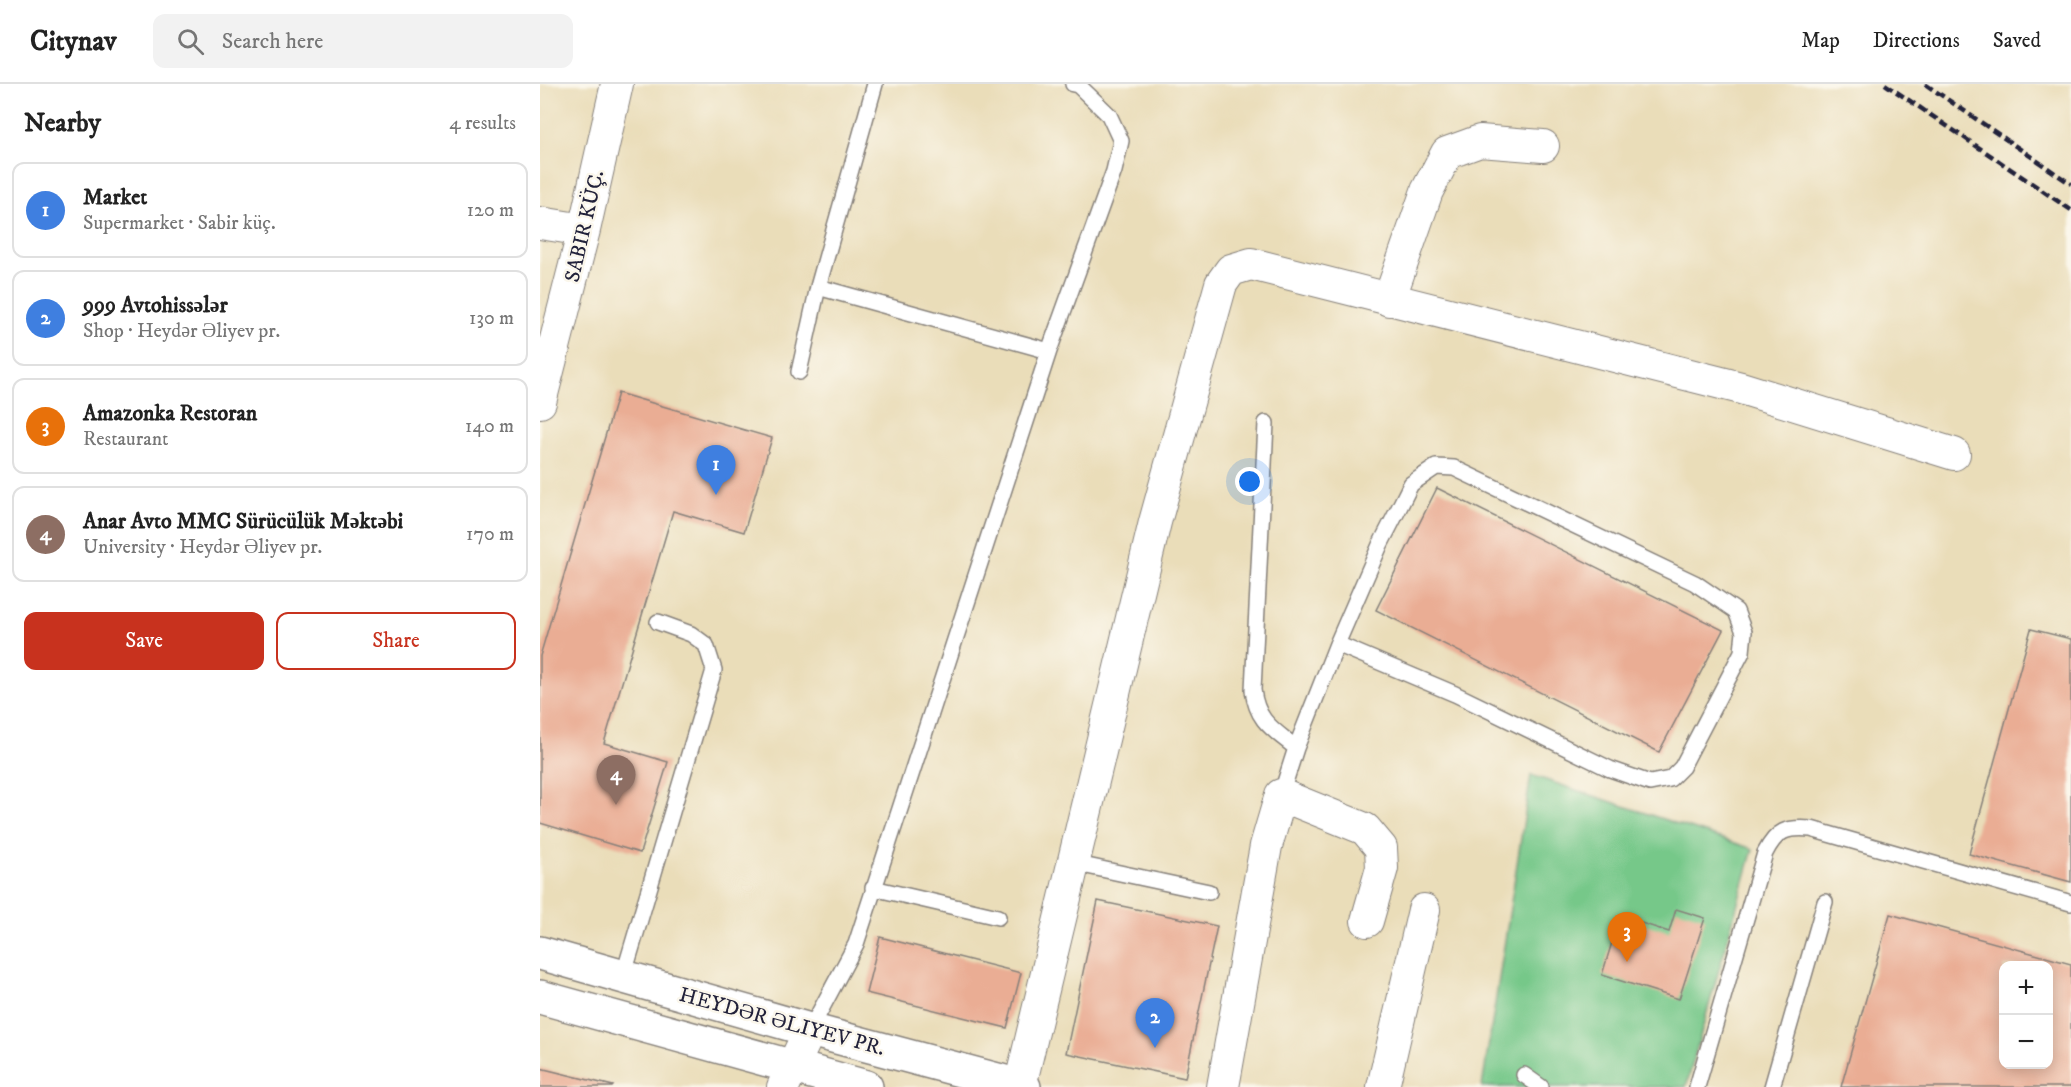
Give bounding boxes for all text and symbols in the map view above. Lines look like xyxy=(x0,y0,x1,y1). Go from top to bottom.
search box xyxy=(153,14,573,68)
text: Citynav xyxy=(30,24,117,59)
icon: search xyxy=(174,25,207,58)
text: Search here xyxy=(222,28,323,55)
text: Map xyxy=(1801,28,1840,54)
text: Directions xyxy=(1873,28,1960,54)
text: Saved xyxy=(1993,28,2041,54)
text: Nearby xyxy=(24,107,101,140)
text: 4 results xyxy=(449,111,516,136)
street label: SABIR KÜÇ. xyxy=(558,167,611,285)
text: Market xyxy=(83,184,147,211)
text: 1 xyxy=(42,198,49,223)
text: 120 m xyxy=(467,198,514,223)
text: Supermarket · Sabir küç. xyxy=(83,211,276,236)
text: 999 Avtohissələr xyxy=(83,292,228,319)
text: 2 xyxy=(41,306,50,331)
text: 130 m xyxy=(469,306,514,331)
text: Shop · Heydər Əliyev pr. xyxy=(83,319,280,344)
text: Amazonka Restoran xyxy=(83,400,257,427)
text: 3 xyxy=(42,414,49,439)
text: 140 m xyxy=(465,414,514,439)
text: Restaurant xyxy=(83,427,168,452)
pin: 1 xyxy=(696,446,735,495)
your location xyxy=(1235,467,1264,496)
text: Anar Avto MMC Sürücülük Məktəbi xyxy=(83,508,403,535)
text: 4 xyxy=(40,522,51,547)
text: 170 m xyxy=(466,522,514,547)
text: University · Heydər Əliyev pr. xyxy=(83,535,322,560)
button: Save xyxy=(24,612,264,670)
button: Share xyxy=(276,612,516,670)
pin: 4 xyxy=(596,756,636,805)
pin: 3 xyxy=(1608,912,1646,962)
map controls xyxy=(1999,961,2053,1069)
button: + xyxy=(1999,961,2053,1015)
street label: HEYDƏR ƏLIYEV PR. xyxy=(676,982,887,1062)
pin: 2 xyxy=(1136,998,1174,1048)
button: − xyxy=(1999,1015,2053,1069)

